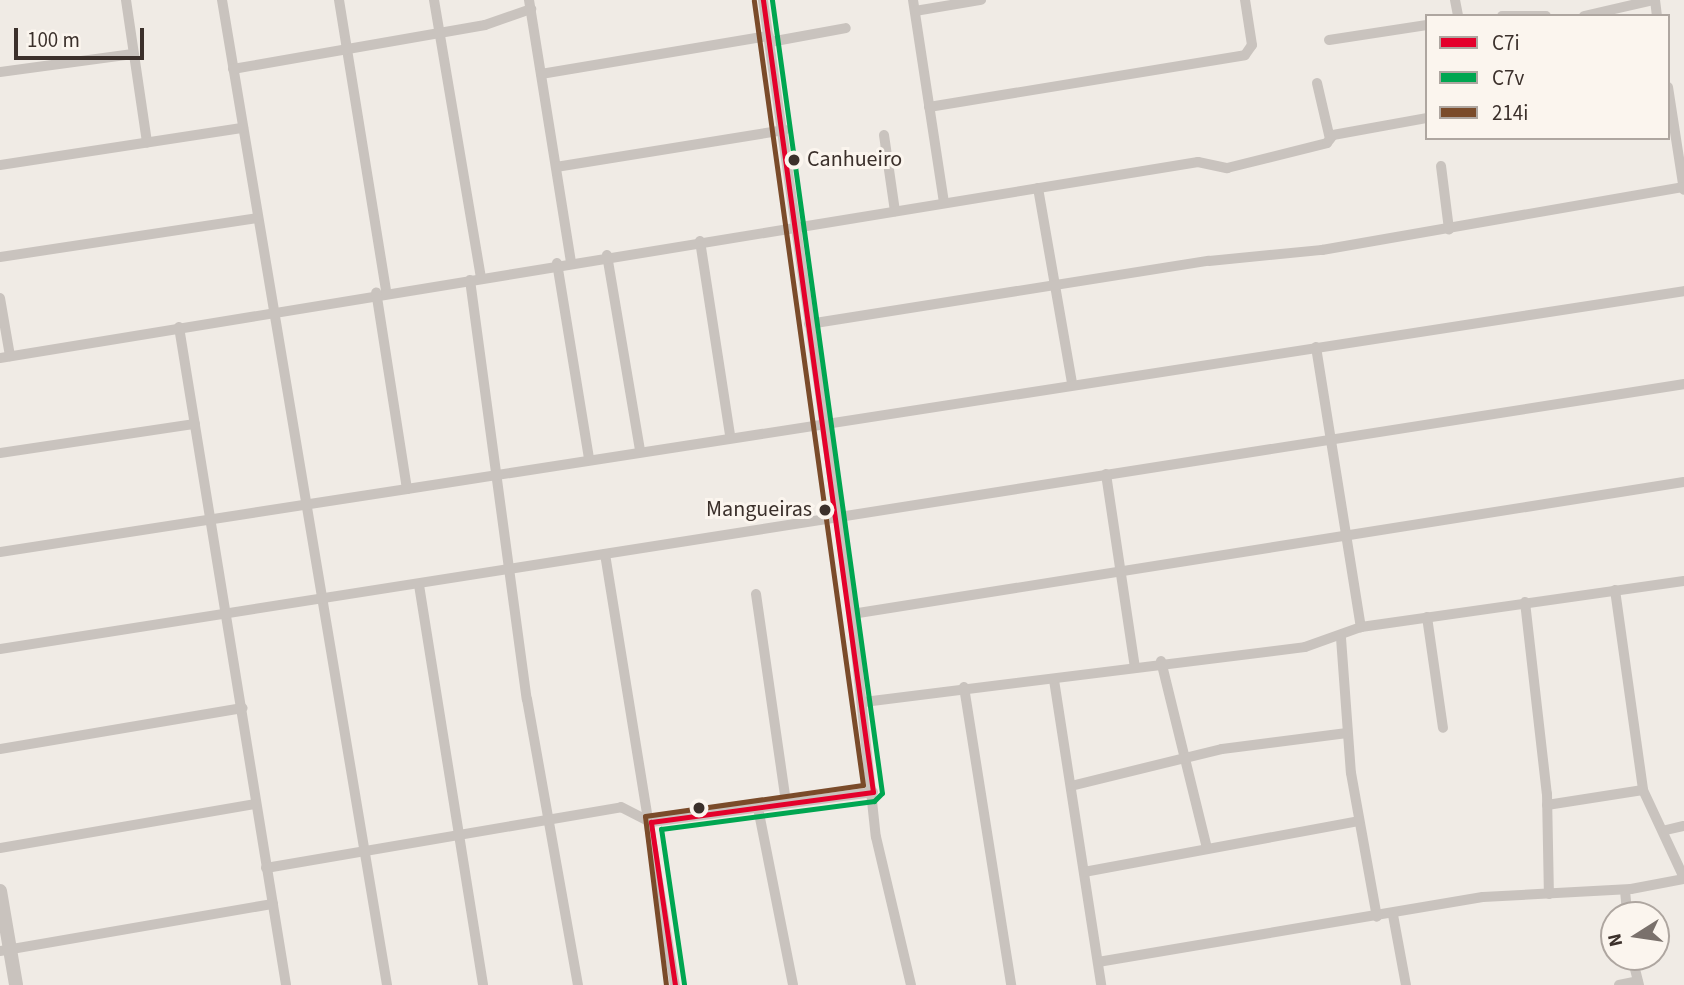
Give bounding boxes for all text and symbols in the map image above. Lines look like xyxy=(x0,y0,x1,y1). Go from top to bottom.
scale bar xyxy=(18,14,147,58)
legend xyxy=(1425,14,1670,140)
text: 100 m xyxy=(27,25,80,55)
text: C7i xyxy=(1492,28,1520,58)
text: C7v xyxy=(1492,63,1524,93)
text: 214i xyxy=(1492,98,1528,128)
place label: Canhueiro xyxy=(807,147,902,173)
marker: Canhueiro xyxy=(787,153,801,167)
place label: Mangueiras xyxy=(706,497,812,523)
marker: Mangueiras xyxy=(818,503,832,517)
unlabelled marker xyxy=(692,801,706,815)
north arrow xyxy=(1600,901,1670,971)
text: N xyxy=(1601,931,1630,949)

